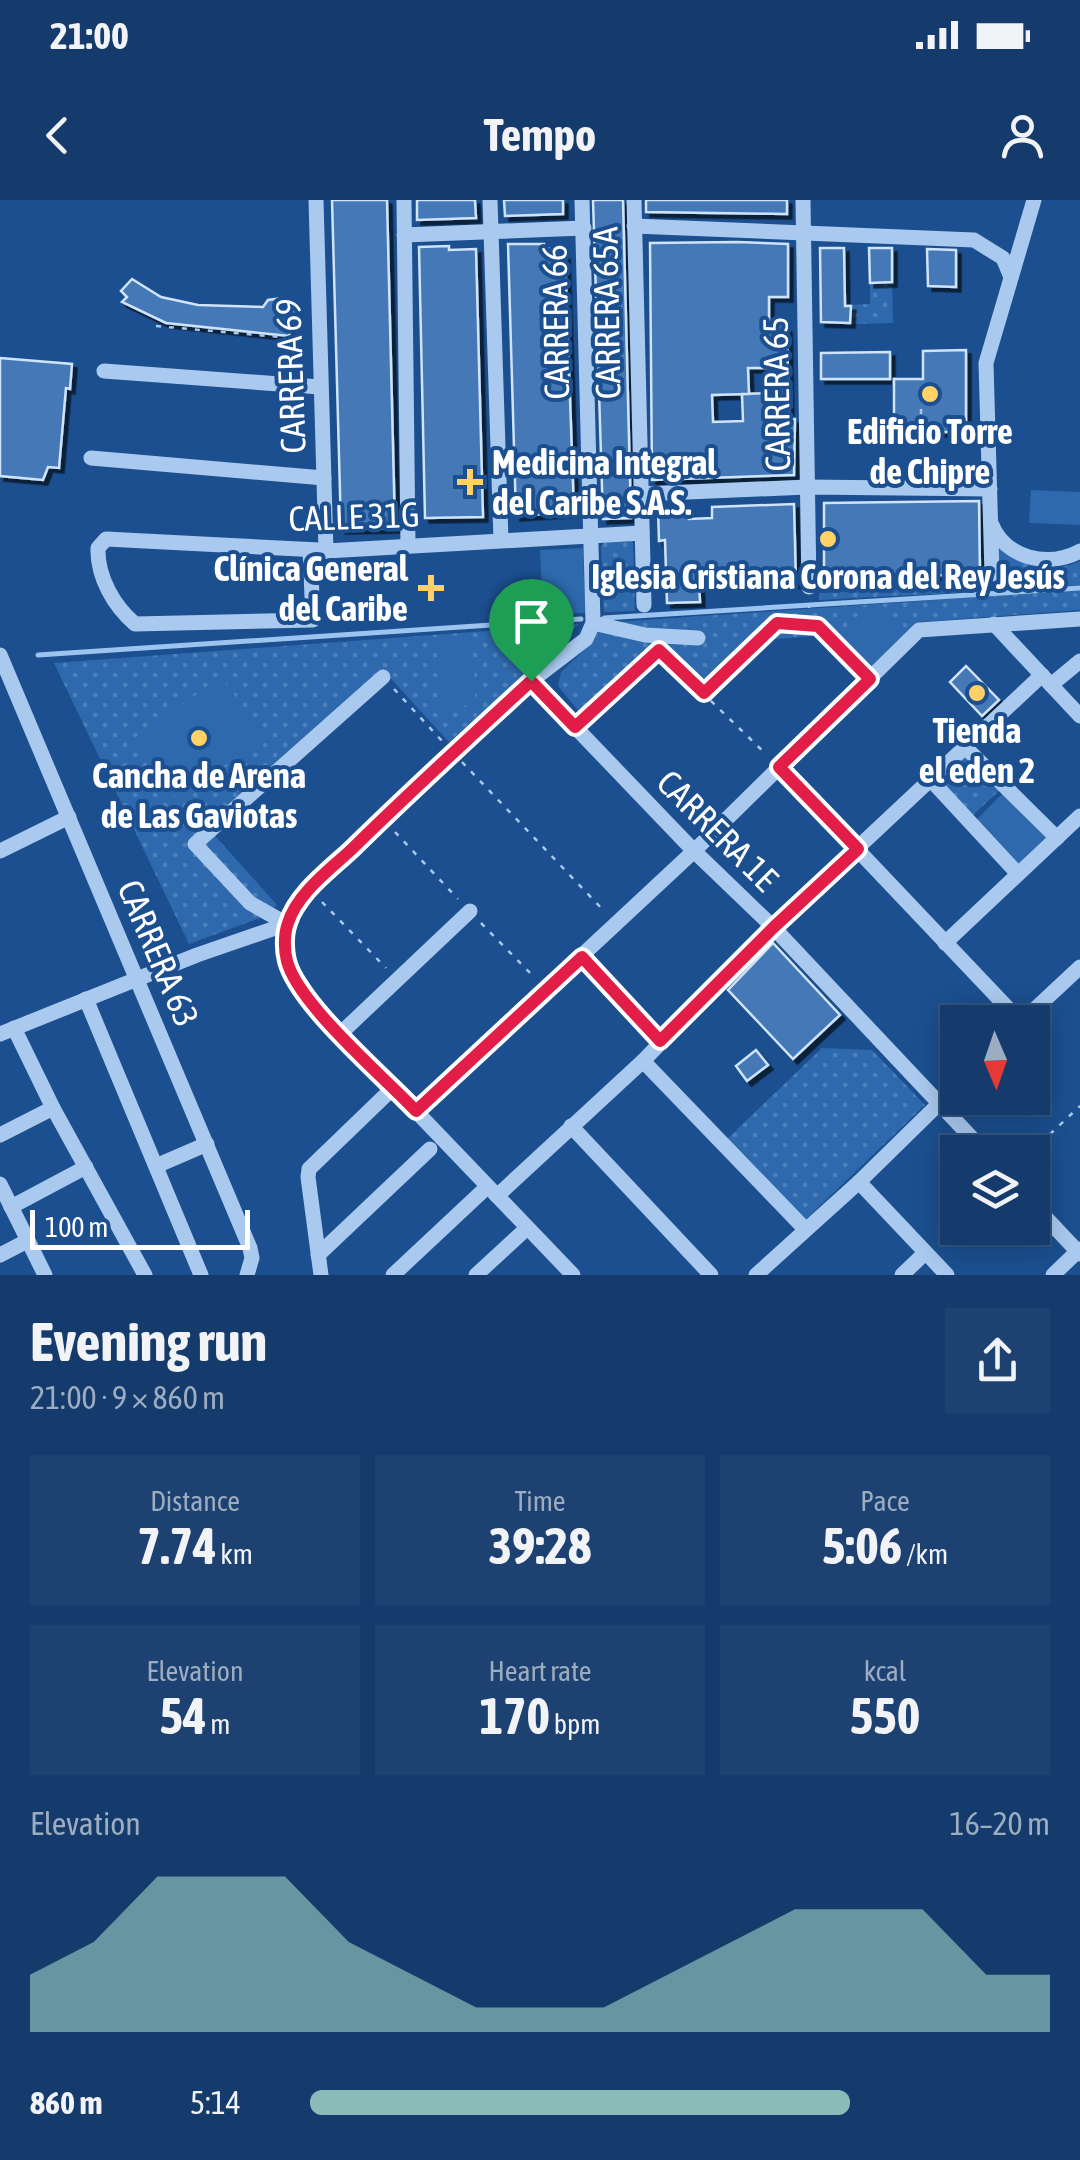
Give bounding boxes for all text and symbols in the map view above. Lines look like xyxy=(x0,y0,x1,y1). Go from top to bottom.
text: 21:00 xyxy=(50,14,129,57)
icon: back xyxy=(30,108,85,163)
icon: person xyxy=(995,108,1050,163)
text: Tempo xyxy=(484,109,596,161)
street label: CARRERA 65A xyxy=(584,226,628,399)
street label: CARRERA 66 xyxy=(534,244,576,400)
street label: CARRERA 69 xyxy=(267,298,313,454)
street label: CARRERA 65 xyxy=(755,316,797,472)
marker: Edificio Torre de Chipre xyxy=(919,383,941,405)
place label: Edificio Torre de Chipre xyxy=(847,411,1013,491)
place label: Medicina Integral del Caribe S.A.S. xyxy=(492,442,717,522)
marker: Medicina Integral del Caribe S.A.S. xyxy=(457,469,483,495)
street label: CALLE 31G xyxy=(288,494,420,538)
marker: Iglesia Cristiana Corona del Rey Jesús xyxy=(817,528,839,550)
place label: Clínica General del Caribe xyxy=(213,548,409,628)
place label: Iglesia Cristiana Corona del Rey Jesús xyxy=(591,556,1065,596)
marker: Clínica General del Caribe xyxy=(418,575,444,601)
pin xyxy=(489,579,574,682)
icon: arrive xyxy=(504,594,559,649)
marker: Tienda el eden 2 xyxy=(966,682,988,704)
place label: Tienda el eden 2 xyxy=(919,710,1035,790)
marker: Cancha de Arena de Las Gaviotas xyxy=(188,727,210,749)
place label: Cancha de Arena de Las Gaviotas xyxy=(92,755,306,835)
street label: CARRERA 1E xyxy=(650,762,787,899)
street label: CARRERA 63 xyxy=(110,874,208,1032)
north arrow xyxy=(940,1005,1050,1115)
map controls xyxy=(940,1005,1050,1245)
button: layers xyxy=(940,1135,1050,1245)
scale bar xyxy=(30,1205,250,1250)
text: 100 m xyxy=(45,1211,108,1243)
button: share xyxy=(945,1308,1050,1413)
text: Evening run xyxy=(30,1310,267,1373)
text: 21:00 · 9 × 860 m xyxy=(30,1379,225,1416)
text: Distance xyxy=(150,1485,240,1517)
text: Time xyxy=(514,1485,566,1517)
text: Pace xyxy=(860,1485,910,1517)
text: 7.74 xyxy=(137,1517,217,1575)
text: 39:28 xyxy=(489,1517,591,1575)
text: 5:06 xyxy=(822,1517,902,1575)
text: km xyxy=(217,1538,253,1570)
text: /km xyxy=(902,1538,948,1570)
text: Elevation xyxy=(146,1655,244,1687)
text: Heart rate xyxy=(488,1655,592,1687)
text: kcal xyxy=(864,1655,906,1687)
text: 54 xyxy=(160,1687,207,1745)
text: 170 xyxy=(479,1687,550,1745)
text: 550 xyxy=(850,1687,920,1745)
text: m xyxy=(207,1708,231,1740)
text: bpm xyxy=(550,1708,601,1740)
text: Elevation xyxy=(30,1805,141,1842)
text: 16–20 m xyxy=(950,1805,1050,1842)
text: 860 m xyxy=(30,2084,103,2121)
text: 5:14 xyxy=(190,2084,241,2121)

